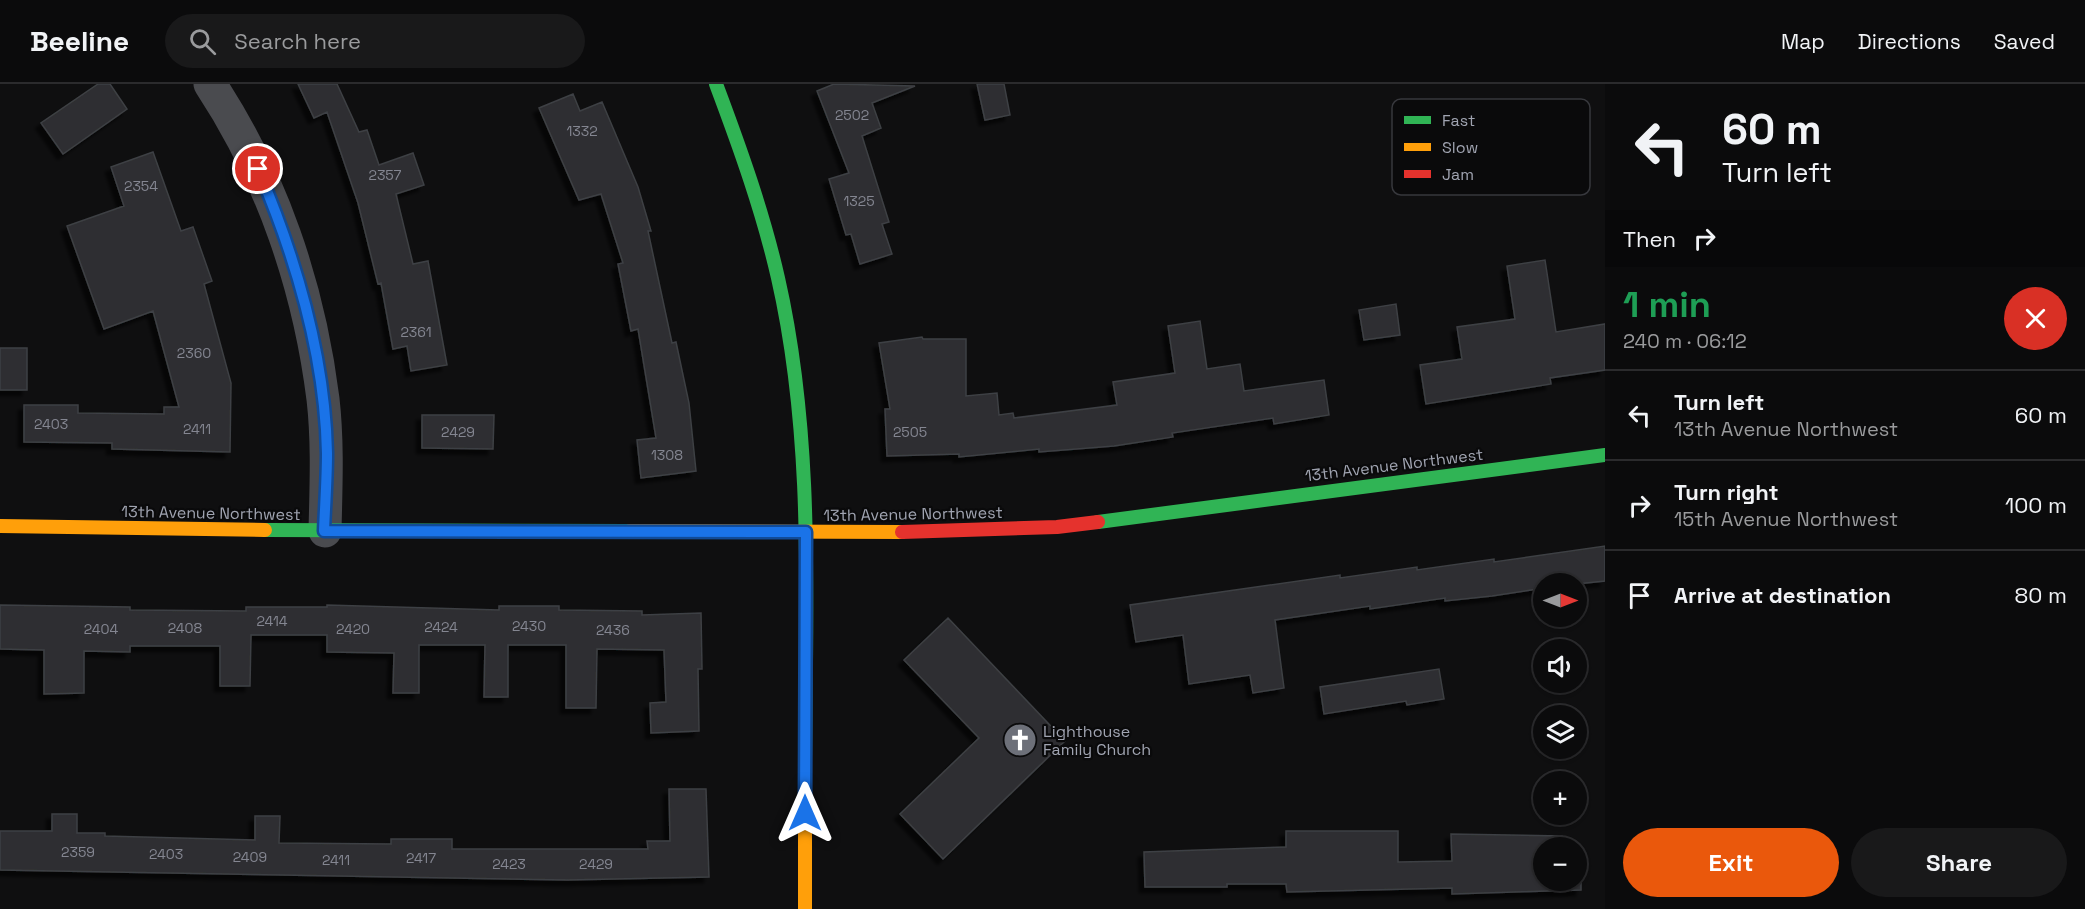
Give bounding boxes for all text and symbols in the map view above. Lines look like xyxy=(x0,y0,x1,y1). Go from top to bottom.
search box xyxy=(165,14,585,68)
text: Beeline xyxy=(30,23,129,59)
icon: search xyxy=(186,25,219,58)
text: Search here xyxy=(234,27,361,55)
text: Map xyxy=(1781,28,1825,55)
text: Directions xyxy=(1858,28,1961,55)
text: Saved xyxy=(1994,28,2055,55)
legend xyxy=(1392,99,1590,195)
text: 60 m xyxy=(1722,103,1822,156)
house number: 2502 xyxy=(835,106,869,124)
icon: left xyxy=(1623,108,1701,186)
text: Fast xyxy=(1442,110,1475,131)
house number: 1332 xyxy=(566,122,598,140)
text: Slow xyxy=(1442,137,1478,158)
pin xyxy=(232,143,283,194)
icon: arrive xyxy=(241,152,274,185)
text: Turn left xyxy=(1722,155,1832,190)
text: Jam xyxy=(1442,164,1474,185)
house number: 2357 xyxy=(369,166,402,184)
house number: 2354 xyxy=(124,177,158,195)
house number: 1325 xyxy=(843,192,875,210)
icon: right xyxy=(1688,222,1721,255)
text: Then xyxy=(1623,225,1676,253)
text: 1 min xyxy=(1623,282,1711,328)
button: close xyxy=(2004,287,2067,350)
house number: 2361 xyxy=(400,323,432,341)
text: 240 m · 06:12 xyxy=(1623,328,1747,354)
house number: 2360 xyxy=(177,344,211,362)
text: Turn left xyxy=(1674,388,1764,416)
icon: left xyxy=(1623,399,1656,432)
text: 60 m xyxy=(2015,401,2067,429)
house number: 2403 xyxy=(34,415,68,433)
text: 13th Avenue Northwest xyxy=(1674,416,1898,442)
house number: 2411 xyxy=(183,420,211,438)
house number: 2429 xyxy=(441,423,475,441)
house number: 2505 xyxy=(893,423,927,441)
street label: 13th Avenue Northwest xyxy=(1304,444,1484,486)
house number: 1308 xyxy=(651,446,683,464)
text: Turn right xyxy=(1674,478,1779,506)
icon: right xyxy=(1623,489,1656,522)
text: 100 m xyxy=(2005,491,2067,519)
street label: 13th Avenue Northwest xyxy=(121,501,301,525)
street label: 13th Avenue Northwest xyxy=(823,502,1003,526)
text: 15th Avenue Northwest xyxy=(1674,506,1898,532)
north arrow xyxy=(1533,573,1587,627)
map controls xyxy=(1533,573,1587,891)
icon: arrive xyxy=(1623,579,1656,612)
text: Arrive at destination xyxy=(1674,581,1891,609)
text: 80 m xyxy=(2015,581,2067,609)
house number: 2414 xyxy=(256,612,288,630)
house number: 2430 xyxy=(512,617,546,635)
house number: 2424 xyxy=(424,618,458,636)
house number: 2408 xyxy=(168,619,203,637)
house number: 2404 xyxy=(84,620,118,638)
house number: 2420 xyxy=(336,620,370,638)
house number: 2436 xyxy=(596,621,630,639)
button: sound xyxy=(1533,639,1587,693)
button: layers xyxy=(1533,705,1587,759)
place label: Lighthouse Family Church xyxy=(1043,721,1151,760)
church icon: Lighthouse Family Church xyxy=(1002,722,1038,758)
button: + xyxy=(1533,771,1587,825)
position arrow xyxy=(773,781,837,845)
button: Exit xyxy=(1623,828,1839,897)
button: Share xyxy=(1851,828,2067,897)
button: − xyxy=(1533,837,1587,891)
house number: 2359 xyxy=(61,843,95,861)
house number: 2403 xyxy=(149,845,183,863)
house number: 2409 xyxy=(233,848,267,866)
house number: 2417 xyxy=(406,849,436,867)
house number: 2411 xyxy=(322,851,350,869)
house number: 2423 xyxy=(492,855,526,873)
house number: 2429 xyxy=(579,855,613,873)

